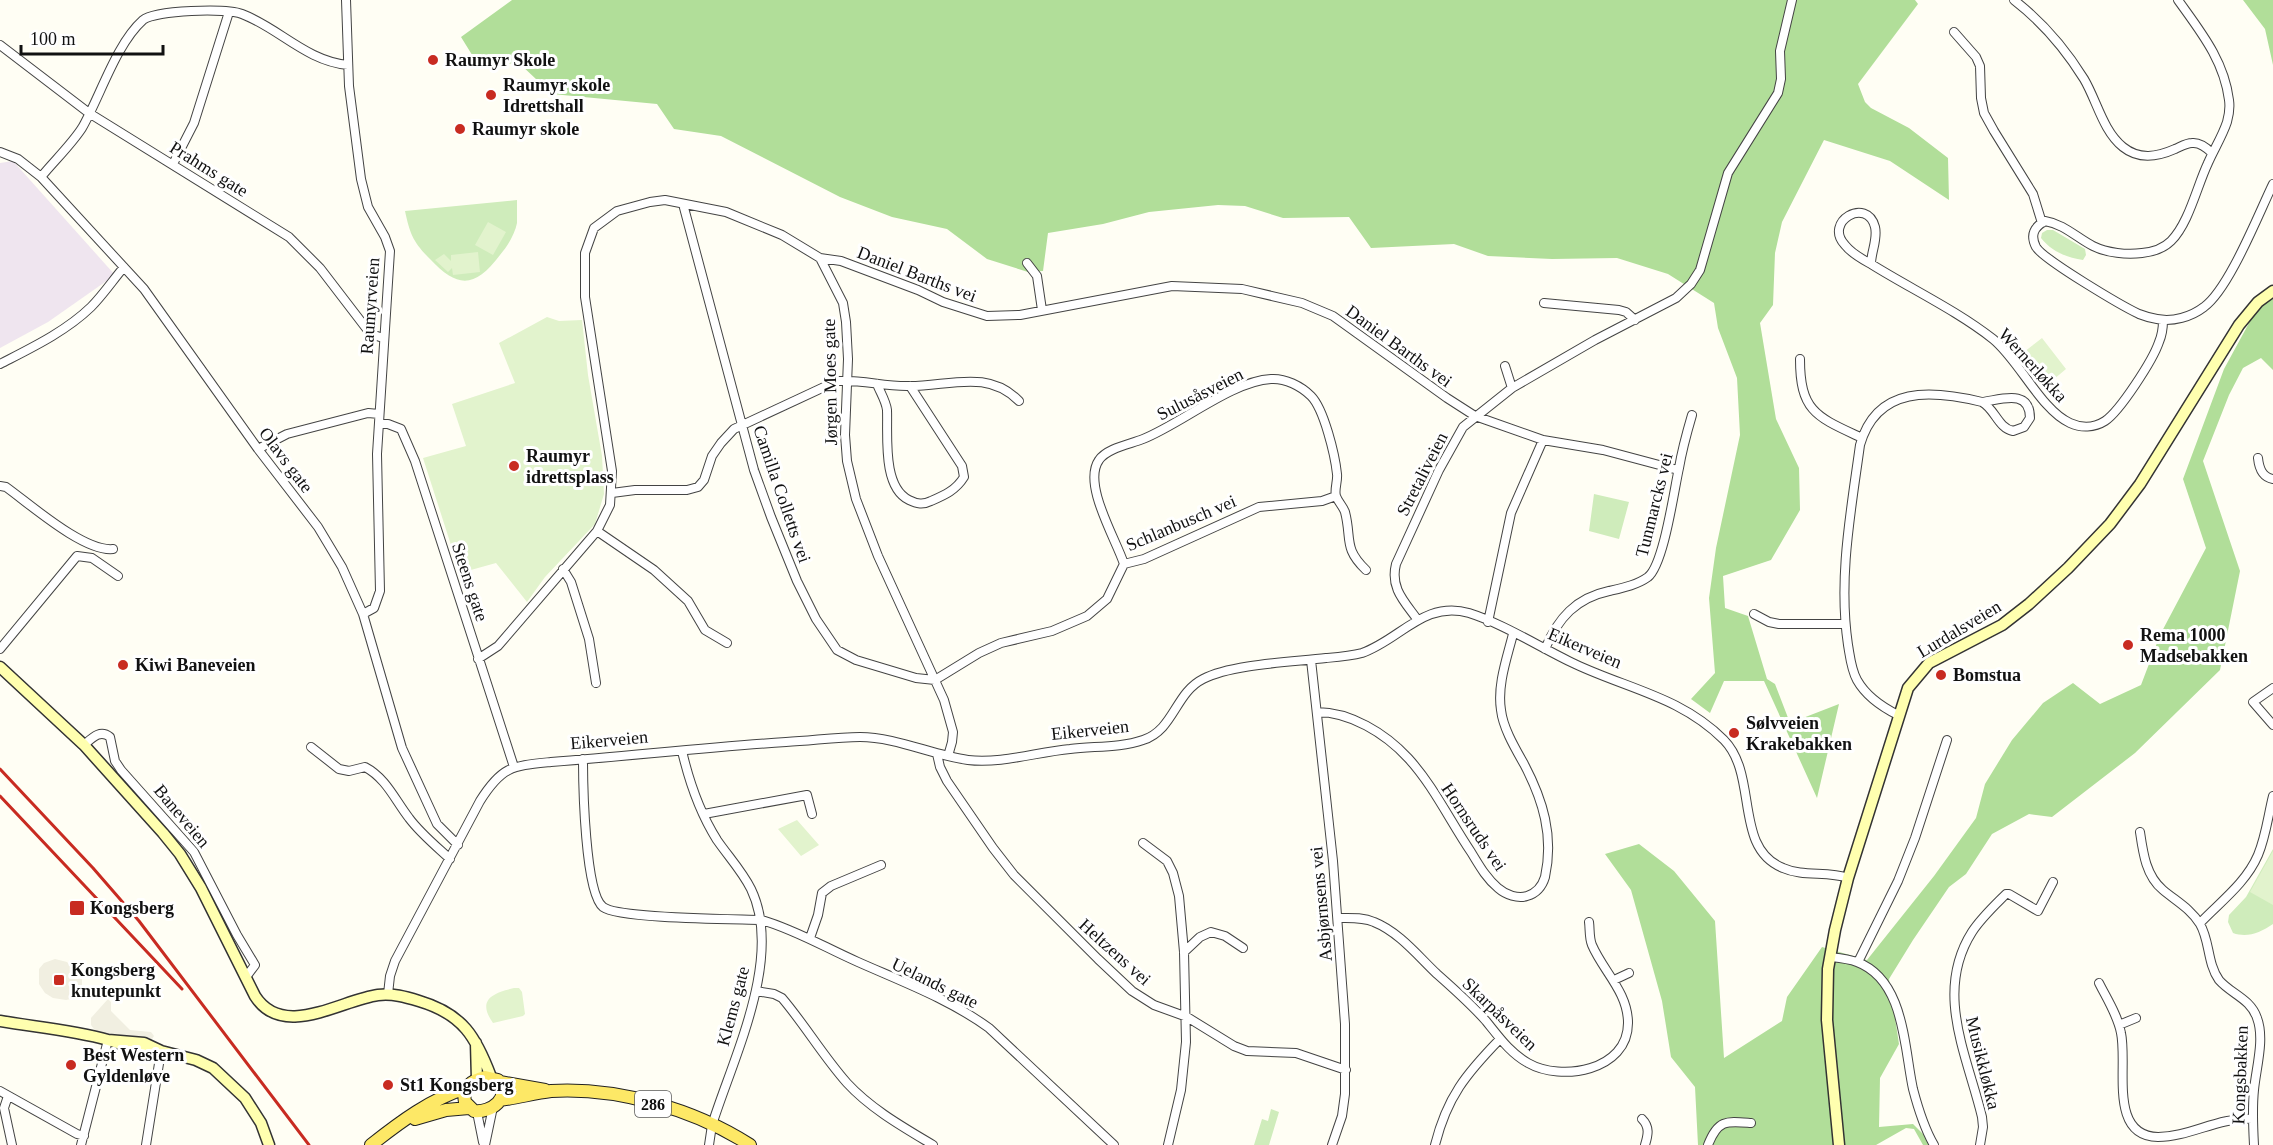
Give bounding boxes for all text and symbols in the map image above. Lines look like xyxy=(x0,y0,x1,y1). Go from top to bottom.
scale bar xyxy=(21,18,164,56)
text: 100 m xyxy=(30,29,76,49)
place label: Raumyr Skole xyxy=(445,50,555,70)
marker: Raumyr Skole xyxy=(426,53,440,67)
place label: Raumyr skole Idrettshall xyxy=(503,75,610,116)
marker: Raumyr skole Idrettshall xyxy=(484,88,498,102)
place label: Raumyr skole xyxy=(472,119,579,139)
marker: Raumyr skole xyxy=(453,122,467,136)
street label: Prahms gate xyxy=(166,137,252,201)
street label: Daniel Barths vei xyxy=(855,242,979,306)
street label: Raumyrveien xyxy=(357,257,383,355)
street label: Daniel Barths vei xyxy=(1342,301,1456,391)
street label: Jørgen Moes gate xyxy=(819,319,841,445)
street label: Wernerløkka xyxy=(1995,324,2071,406)
street label: Sulusåsveien xyxy=(1154,364,1246,424)
street label: Olavs gate xyxy=(255,423,317,497)
street label: Camilla Colletts vei xyxy=(749,423,815,565)
street label: Stretaliveien xyxy=(1392,429,1452,519)
place label: Raumyr idrettsplass xyxy=(526,446,614,487)
street label: Tunmarcks vei xyxy=(1631,451,1677,559)
marker: Raumyr idrettsplass xyxy=(507,459,521,473)
street label: Schlanbusch vei xyxy=(1123,491,1239,555)
street label: Steens gate xyxy=(448,540,492,624)
street label: Lurdalsveien xyxy=(1914,596,2004,662)
street label: Eikerveien xyxy=(1545,624,1625,672)
place label: Rema 1000 Madsebakken xyxy=(2140,625,2248,666)
marker: Rema 1000 Madsebakken xyxy=(2121,638,2135,652)
place label: Kiwi Baneveien xyxy=(135,655,256,675)
marker: Kiwi Baneveien xyxy=(116,658,130,672)
place label: Bomstua xyxy=(1953,665,2021,685)
marker: Bomstua xyxy=(1934,668,1948,682)
place label: Sølvveien Krakebakken xyxy=(1746,713,1852,754)
street label: Eikerveien xyxy=(1050,716,1130,744)
marker: Sølvveien Krakebakken xyxy=(1727,726,1741,740)
street label: Eikerveien xyxy=(569,727,649,753)
street label: Hornsruds vei xyxy=(1437,779,1511,875)
street label: Baneveien xyxy=(150,780,214,852)
street label: Asbjørnsens vei xyxy=(1306,846,1336,962)
place label: Kongsberg xyxy=(90,898,174,918)
marker: Kongsberg xyxy=(68,899,86,917)
street label: Heltzens vei xyxy=(1075,915,1155,989)
street label: Uelands gate xyxy=(889,954,981,1012)
place label: Kongsberg knutepunkt xyxy=(71,960,161,1001)
street label: Klems gate xyxy=(713,964,753,1048)
marker: Kongsberg knutepunkt xyxy=(52,973,66,987)
street label: Skarpåsveien xyxy=(1459,973,1541,1055)
street label: Musikkløkka xyxy=(1962,1014,2004,1112)
street label: Kongsbakken xyxy=(2228,1025,2252,1125)
place label: Best Western Gyldenløve xyxy=(83,1045,184,1086)
marker: Best Western Gyldenløve xyxy=(64,1058,78,1072)
place label: St1 Kongsberg xyxy=(400,1075,514,1095)
marker: St1 Kongsberg xyxy=(381,1078,395,1092)
road number: 286 xyxy=(635,1091,671,1117)

